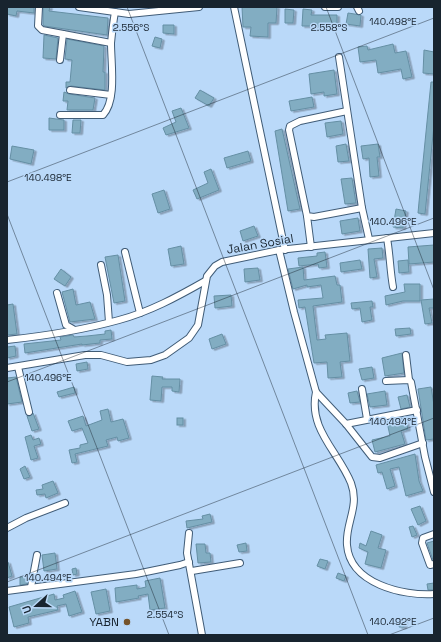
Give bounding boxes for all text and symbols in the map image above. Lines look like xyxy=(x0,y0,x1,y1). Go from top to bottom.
text: 140.498°E xyxy=(369,15,417,28)
text: 2.556°S xyxy=(113,21,149,34)
text: 2.558°S xyxy=(311,21,347,34)
text: 140.498°E xyxy=(24,171,72,184)
text: 140.496°E xyxy=(369,215,417,228)
street label: Jalan Sosial xyxy=(225,230,295,258)
text: 140.496°E xyxy=(24,371,72,384)
text: 140.494°E xyxy=(369,415,417,428)
text: 140.494°E xyxy=(24,571,72,584)
north arrow xyxy=(16,586,56,626)
text: U xyxy=(19,604,35,616)
text: 2.554°S xyxy=(147,608,183,621)
place label: YABN xyxy=(89,614,119,630)
text: 140.492°E xyxy=(369,615,417,628)
marker: YABN xyxy=(122,617,132,627)

